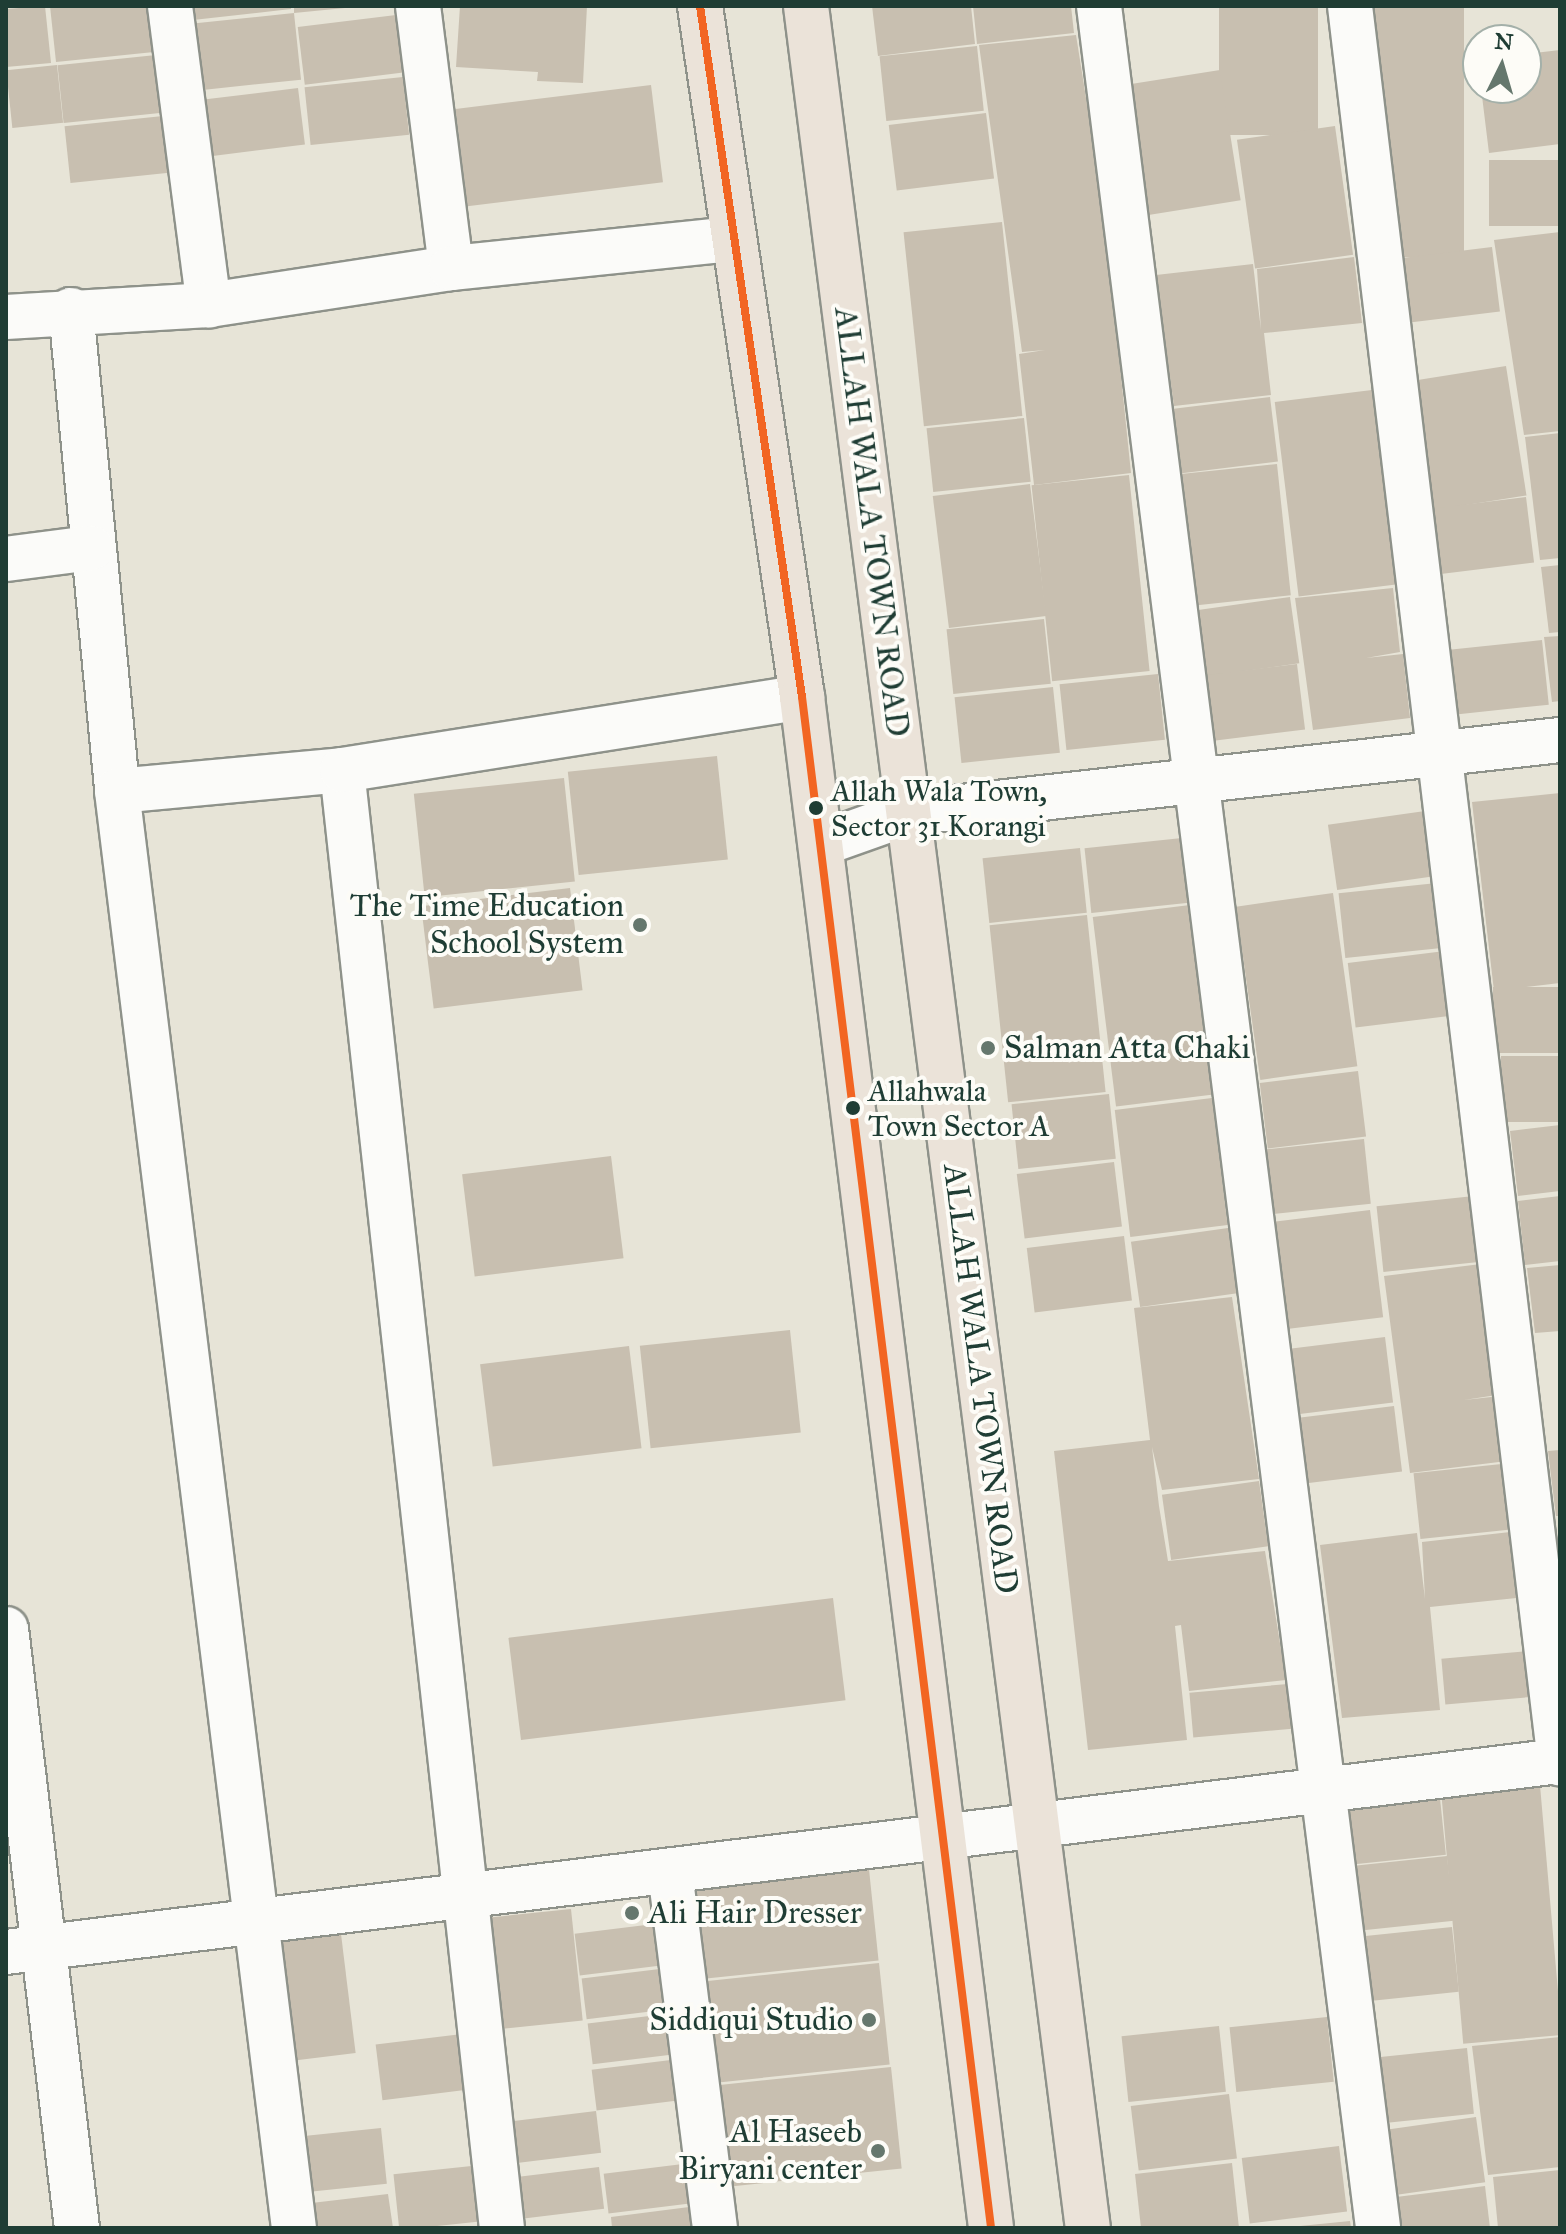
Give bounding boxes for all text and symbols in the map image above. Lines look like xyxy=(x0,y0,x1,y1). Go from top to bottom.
north arrow xyxy=(1462,24,1542,104)
text: N xyxy=(1493,27,1514,56)
street label: ALLAH WALA TOWN ROAD xyxy=(826,305,916,739)
place label: Allah Wala Town, Sector 31 Korangi xyxy=(831,773,1047,844)
marker: Allah Wala Town, Sector 31 Korangi xyxy=(808,800,824,816)
place label: The Time Education School System xyxy=(350,888,624,963)
marker: The Time Education School System xyxy=(631,916,649,934)
place label: Salman Atta Chaki xyxy=(1004,1029,1250,1067)
marker: Salman Atta Chaki xyxy=(979,1039,997,1057)
place label: Allahwala Town Sector A xyxy=(868,1073,1050,1144)
marker: Allahwala Town Sector A xyxy=(845,1100,861,1116)
street label: ALLAH WALA TOWN ROAD xyxy=(935,1162,1025,1596)
place label: Ali Hair Dresser xyxy=(648,1894,862,1932)
marker: Ali Hair Dresser xyxy=(623,1904,641,1922)
place label: Siddiqui Studio xyxy=(649,2001,853,2039)
marker: Siddiqui Studio xyxy=(860,2011,878,2029)
place label: Al Haseeb Biryani center xyxy=(678,2114,862,2189)
marker: Al Haseeb Biryani center xyxy=(869,2142,887,2160)

